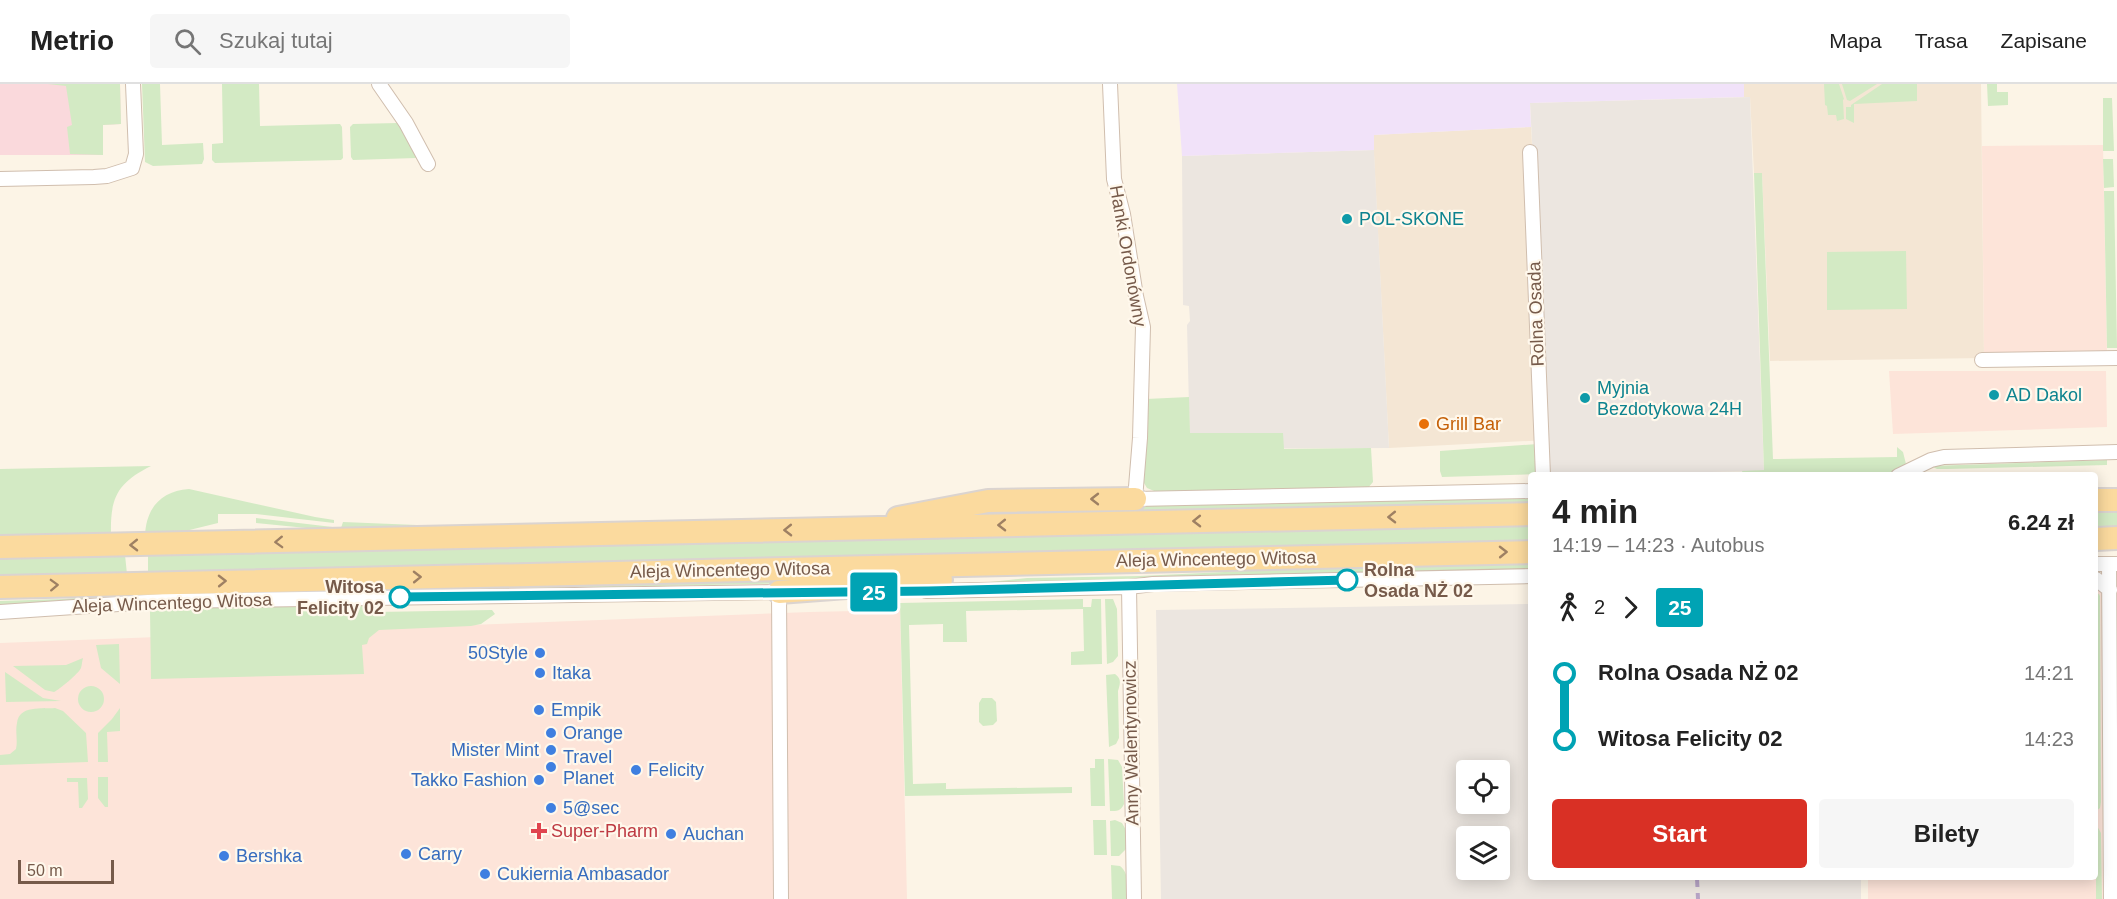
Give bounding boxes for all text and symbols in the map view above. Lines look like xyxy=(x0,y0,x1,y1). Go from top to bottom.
search box xyxy=(150,14,570,68)
text: Metrio xyxy=(30,25,114,56)
icon: search xyxy=(171,25,204,58)
text: Szukaj tutaj xyxy=(219,28,333,53)
text: Mapa xyxy=(1829,29,1882,52)
text: Trasa xyxy=(1915,29,1968,52)
text: Zapisane xyxy=(2001,29,2087,52)
street label: Hanki Ordonówny xyxy=(1106,184,1150,328)
place label: POL-SKONE xyxy=(1359,209,1464,229)
marker: POL-SKONE xyxy=(1340,212,1354,226)
street label: Rolna Osada xyxy=(1524,260,1548,367)
place label: Myjnia Bezdotykowa 24H xyxy=(1597,378,1742,419)
place label: AD Dakol xyxy=(2006,385,2082,405)
marker: AD Dakol xyxy=(1987,388,2001,402)
marker: Myjnia Bezdotykowa 24H xyxy=(1578,391,1592,405)
place label: Grill Bar xyxy=(1436,414,1501,434)
marker: Grill Bar xyxy=(1417,417,1431,431)
one-way arrow xyxy=(1090,493,1099,505)
text: 4 min xyxy=(1552,493,1638,530)
text: 6.24 zł xyxy=(2008,510,2074,535)
one-way arrow xyxy=(1387,511,1396,523)
one-way arrow xyxy=(1192,515,1201,527)
one-way arrow xyxy=(997,519,1006,532)
one-way arrow xyxy=(783,524,792,536)
text: 14:19 – 14:23 · Autobus xyxy=(1552,534,1764,556)
one-way arrow xyxy=(274,535,283,548)
one-way arrow xyxy=(130,539,139,551)
one-way arrow xyxy=(1498,546,1507,559)
street label: Aleja Wincentego Witosa xyxy=(1116,547,1317,571)
street label: Aleja Wincentego Witosa xyxy=(630,558,831,582)
place label: Rolna Osada NŻ 02 xyxy=(1364,560,1473,601)
marker: Rolna Osada NŻ 02 xyxy=(1336,569,1358,591)
one-way arrow xyxy=(413,570,422,583)
line badge: 25 xyxy=(847,572,901,612)
one-way arrow xyxy=(218,575,227,587)
place label: Witosa Felicity 02 xyxy=(297,577,385,618)
one-way arrow xyxy=(50,579,59,591)
text: 25 xyxy=(862,581,886,604)
marker: Witosa Felicity 02 xyxy=(389,586,411,608)
street label: Aleja Wincentego Witosa xyxy=(72,589,273,616)
icon: walk xyxy=(1552,591,1585,624)
icon: forward xyxy=(1614,591,1647,624)
text: 2 xyxy=(1594,596,1605,618)
text: 25 xyxy=(1668,596,1691,619)
place label: 50Style xyxy=(468,643,528,663)
marker: 50Style xyxy=(533,646,547,660)
street label: Anny Walentynowicz xyxy=(1120,660,1142,826)
text: Rolna Osada NŻ 02 xyxy=(1598,660,1799,685)
text: 14:21 xyxy=(2024,662,2074,684)
place label: Itaka xyxy=(552,663,592,683)
marker: Itaka xyxy=(533,666,547,680)
place label: Empik xyxy=(551,700,602,720)
marker: Empik xyxy=(532,703,546,717)
place label: Orange xyxy=(563,723,623,743)
marker: Orange xyxy=(544,726,558,740)
text: Witosa Felicity 02 xyxy=(1598,726,1782,751)
text: 14:23 xyxy=(2024,728,2074,750)
place label: Mister Mint xyxy=(451,740,539,760)
marker: Mister Mint xyxy=(544,743,558,757)
place label: Travel Planet xyxy=(563,747,614,788)
marker: Travel Planet xyxy=(544,760,558,774)
place label: Felicity xyxy=(648,760,704,780)
map controls xyxy=(1456,760,1510,880)
button: locate xyxy=(1456,760,1510,814)
marker: Felicity xyxy=(629,763,643,777)
place label: Takko Fashion xyxy=(411,770,527,790)
marker: Takko Fashion xyxy=(532,773,546,787)
place label: 5@sec xyxy=(563,798,619,818)
button: Start xyxy=(1552,799,1807,868)
button: Bilety xyxy=(1819,799,2074,868)
marker: 5@sec xyxy=(544,801,558,815)
place label: Super-Pharm xyxy=(551,821,658,841)
marker: Super-Pharm xyxy=(532,824,546,838)
place label: Auchan xyxy=(683,824,744,844)
button: layers xyxy=(1456,826,1510,880)
marker: Auchan xyxy=(664,827,678,841)
place label: Carry xyxy=(418,844,462,864)
place label: Bershka xyxy=(236,846,303,866)
marker: Carry xyxy=(399,847,413,861)
marker: Bershka xyxy=(217,849,231,863)
scale bar xyxy=(18,857,114,884)
text: 50 m xyxy=(27,862,63,879)
place label: Cukiernia Ambasador xyxy=(497,864,669,884)
marker: Cukiernia Ambasador xyxy=(478,867,492,881)

